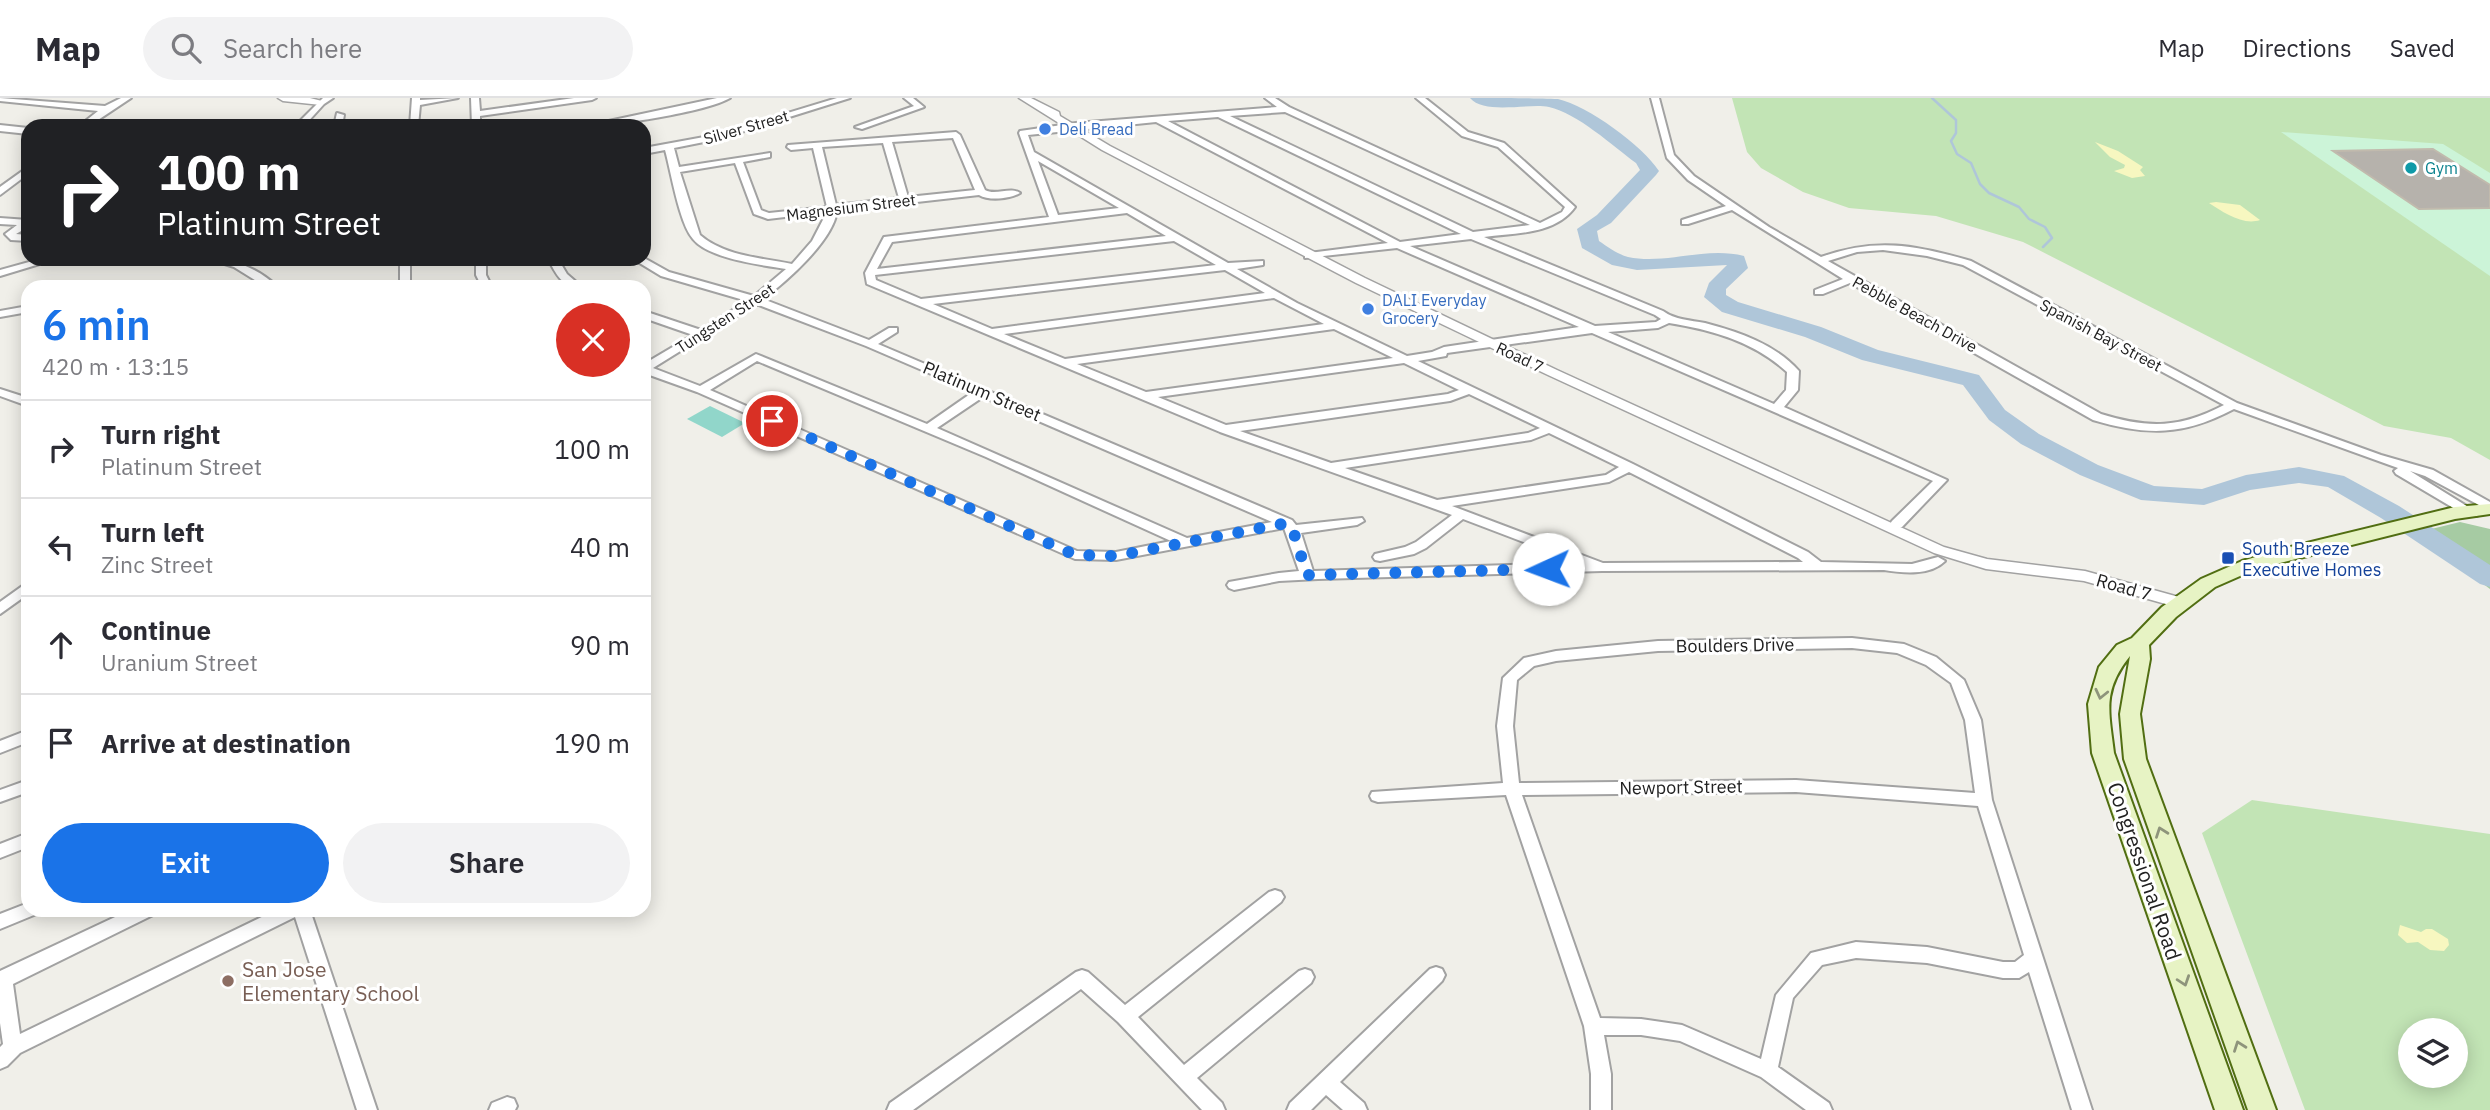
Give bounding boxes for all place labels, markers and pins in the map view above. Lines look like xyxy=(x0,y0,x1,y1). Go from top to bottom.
place label: Deli Bread xyxy=(1059,119,1134,139)
marker: Deli Bread xyxy=(1037,121,1053,137)
place label: Gym xyxy=(2425,158,2458,178)
marker: Gym xyxy=(2403,160,2419,176)
place label: DALI Everyday Grocery xyxy=(1382,290,1487,328)
marker: DALI Everyday Grocery xyxy=(1360,301,1376,317)
pin xyxy=(742,391,802,451)
place label: South Breeze Executive Homes xyxy=(2242,537,2381,581)
marker: South Breeze Executive Homes xyxy=(2220,550,2236,566)
place label: San Jose Elementary School xyxy=(242,955,419,1007)
marker: San Jose Elementary School xyxy=(220,973,236,989)

